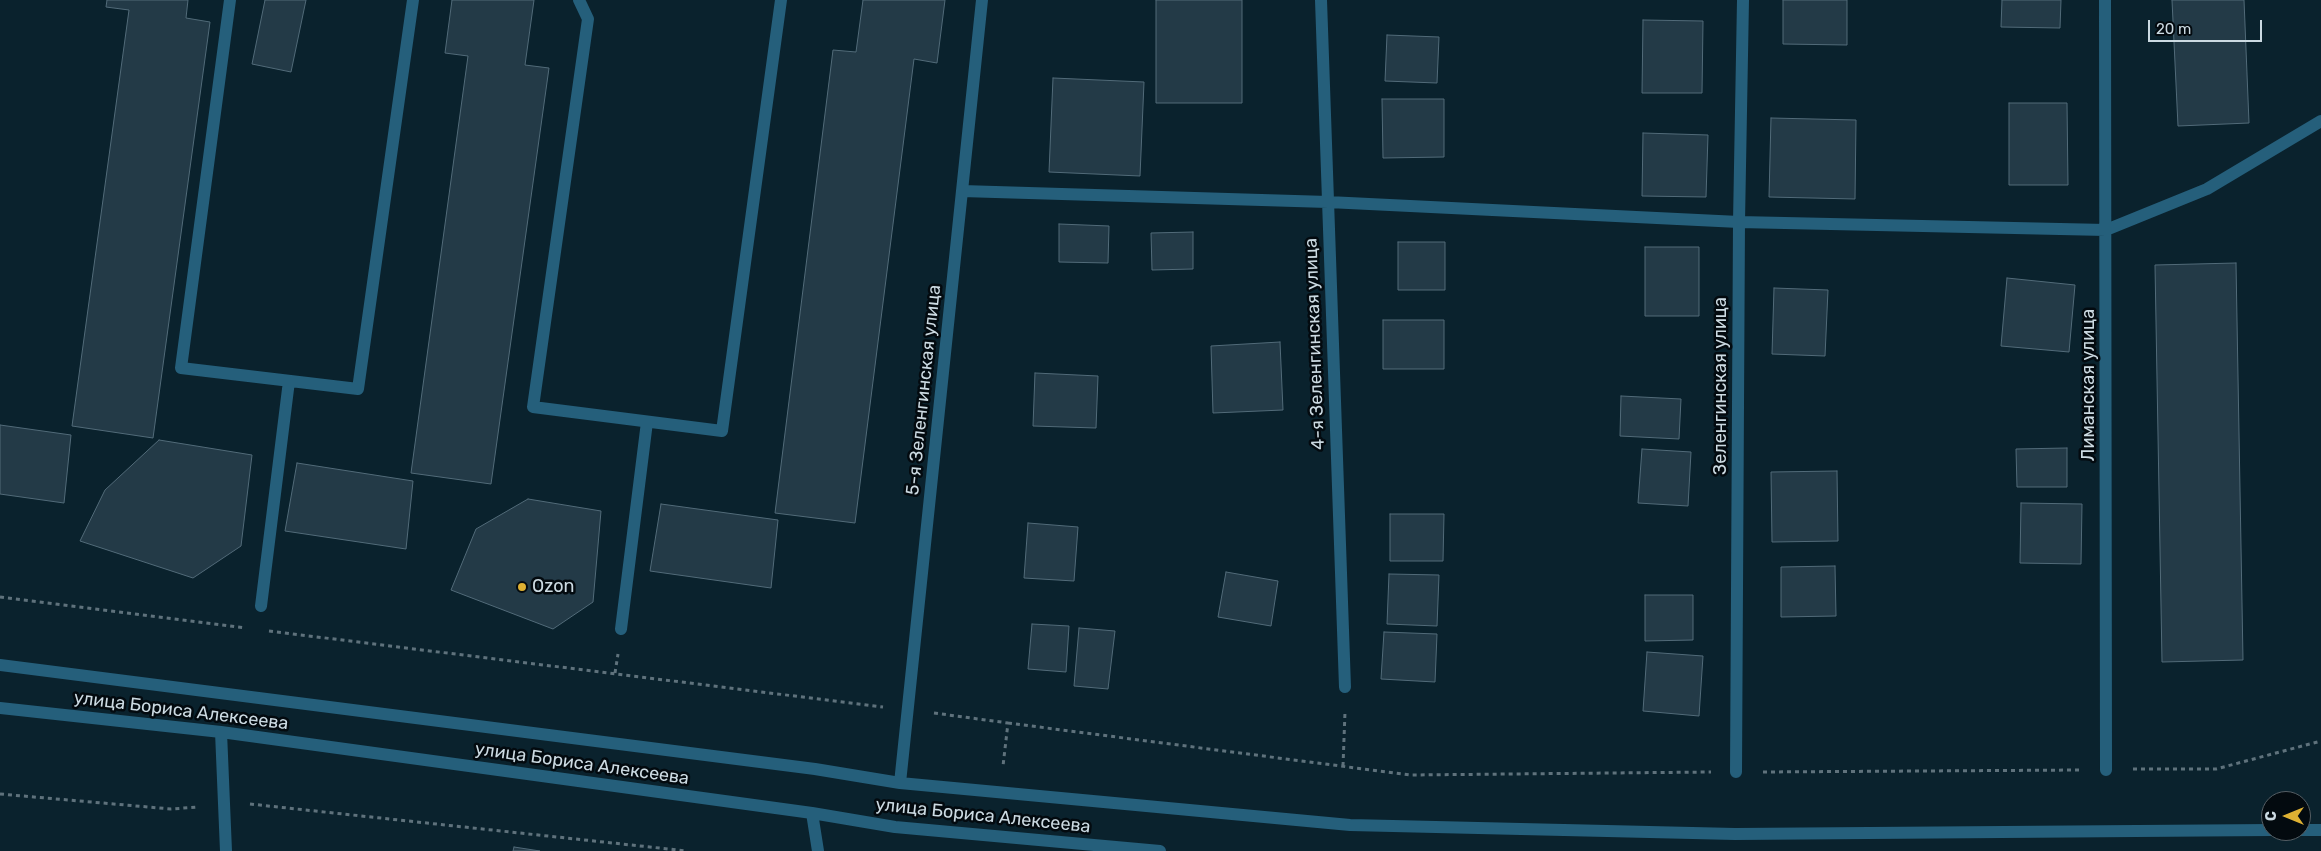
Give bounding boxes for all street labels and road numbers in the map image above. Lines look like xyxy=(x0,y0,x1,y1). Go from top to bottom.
street label: 4-я Зеленгинская улица xyxy=(1301,238,1329,450)
street label: 5-я Зеленгинская улица xyxy=(902,284,946,496)
street label: Зеленгинская улица xyxy=(1710,297,1732,475)
street label: Лиманская улица xyxy=(2078,309,2100,461)
street label: улица Бориса Алексеева xyxy=(73,687,289,735)
street label: улица Бориса Алексеева xyxy=(474,738,690,790)
street label: улица Бориса Алексеева xyxy=(874,794,1092,838)

